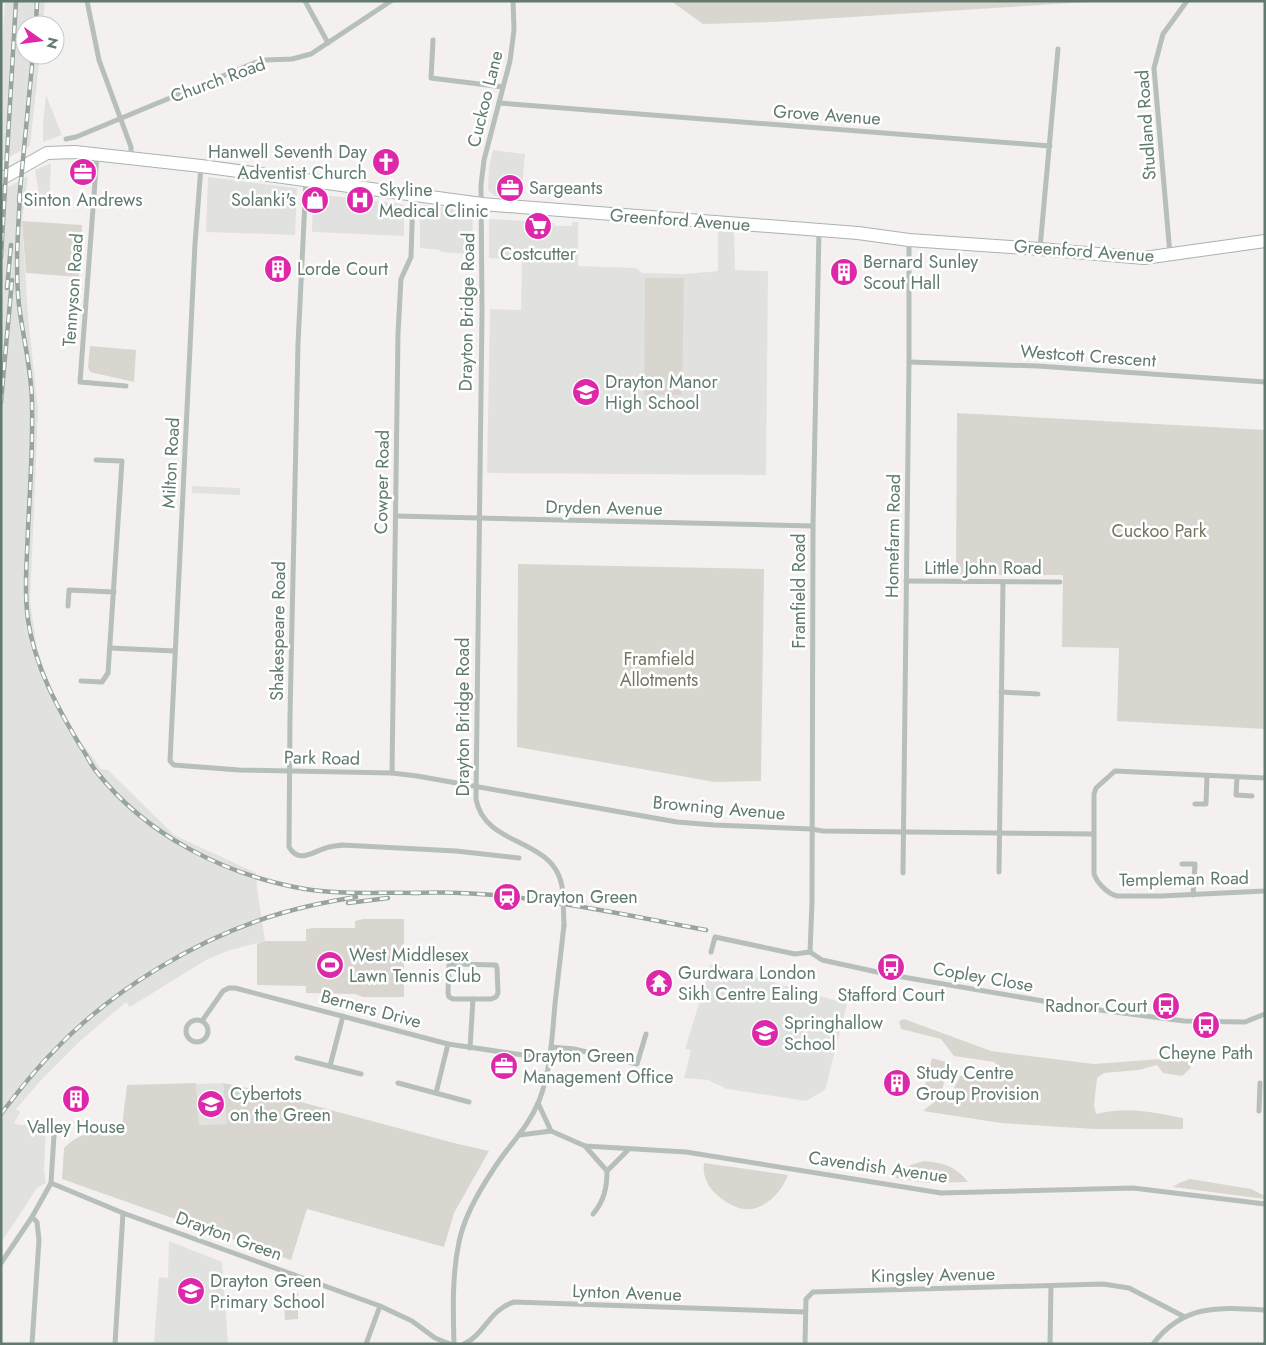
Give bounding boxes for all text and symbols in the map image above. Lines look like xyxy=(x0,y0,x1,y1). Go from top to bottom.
north arrow xyxy=(15,15,65,65)
text: N xyxy=(42,35,64,51)
street label: Cuckoo Lane xyxy=(460,48,510,150)
street label: Church Road xyxy=(167,51,269,109)
street label: Studland Road xyxy=(1129,69,1163,181)
street label: Grove Avenue xyxy=(772,98,882,132)
place label: Hanwell Seventh Day Adventist Church xyxy=(208,139,367,186)
church icon: Hanwell Seventh Day Adventist Church xyxy=(371,147,401,177)
office icon: Sinton Andrews xyxy=(68,157,98,187)
office icon: Sargeants xyxy=(495,173,525,203)
place label: Sargeants xyxy=(529,175,603,201)
place label: Skyline Medical Clinic xyxy=(379,177,488,224)
shop icon: Solanki's xyxy=(300,185,330,215)
hospital icon: Skyline Medical Clinic xyxy=(345,185,375,215)
place label: Sinton Andrews xyxy=(24,187,142,213)
place label: Solanki's xyxy=(231,187,296,213)
street label: Greenford Avenue xyxy=(609,202,751,238)
supermarket icon: Costcutter xyxy=(523,211,553,241)
street label: Drayton Bridge Road xyxy=(453,232,481,392)
street label: Tennyson Road xyxy=(56,233,90,347)
street label: Greenford Avenue xyxy=(1013,233,1155,269)
place label: Costcutter xyxy=(500,241,577,267)
place label: Bernard Sunley Scout Hall xyxy=(863,249,978,296)
building icon: Lorde Court xyxy=(263,254,293,284)
place label: Lorde Court xyxy=(297,256,389,282)
building icon: Bernard Sunley Scout Hall xyxy=(829,257,859,287)
street label: Westcott Crescent xyxy=(1019,338,1157,374)
place label: Drayton Manor High School xyxy=(605,369,718,416)
school or university icon: Drayton Manor High School xyxy=(571,377,601,407)
street label: Milton Road xyxy=(156,417,186,509)
street label: Cowper Road xyxy=(368,430,396,534)
street label: Homefarm Road xyxy=(879,474,907,598)
street label: Dryden Avenue xyxy=(545,494,663,522)
park label: Cuckoo Park xyxy=(1111,518,1207,544)
street label: Framfield Road xyxy=(786,533,812,649)
street label: Little John Road xyxy=(924,555,1042,581)
street label: Shakespeare Road xyxy=(264,561,292,701)
street label: Drayton Bridge Road xyxy=(450,638,476,796)
park label: Framfield Allotments xyxy=(620,646,698,693)
street label: Park Road xyxy=(284,744,360,772)
street label: Browning Avenue xyxy=(652,789,786,827)
street label: Templeman Road xyxy=(1119,865,1249,893)
station icon: Drayton Green xyxy=(492,882,522,912)
place label: Drayton Green xyxy=(526,884,638,910)
place label: West Middlesex Lawn Tennis Club xyxy=(349,942,481,989)
sports icon: West Middlesex Lawn Tennis Club xyxy=(315,950,345,980)
bus stop icon: Stafford Court xyxy=(876,952,906,982)
street label: Copley Close xyxy=(931,955,1035,999)
place label: Gurdwara London Sikh Centre Ealing xyxy=(678,960,818,1007)
temple icon: Gurdwara London Sikh Centre Ealing xyxy=(644,968,674,998)
place label: Stafford Court xyxy=(838,982,945,1008)
street label: Berners Drive xyxy=(318,983,424,1035)
bus stop icon: Radnor Court xyxy=(1151,991,1181,1021)
place label: Radnor Court xyxy=(1045,993,1148,1019)
place label: Springhallow School xyxy=(784,1010,884,1057)
bus stop icon: Cheyne Path xyxy=(1191,1010,1221,1040)
school or university icon: Springhallow School xyxy=(750,1018,780,1048)
place label: Cheyne Path xyxy=(1159,1040,1253,1066)
place label: Drayton Green Management Office xyxy=(523,1043,673,1090)
office icon: Drayton Green Management Office xyxy=(489,1051,519,1081)
place label: Study Centre Group Provision xyxy=(916,1060,1040,1107)
building icon: Study Centre Group Provision xyxy=(882,1068,912,1098)
place label: Cybertots on the Green xyxy=(230,1081,331,1128)
building icon: Valley House xyxy=(61,1084,91,1114)
school or university icon: Cybertots on the Green xyxy=(196,1089,226,1119)
place label: Valley House xyxy=(27,1114,125,1140)
street label: Cavendish Avenue xyxy=(807,1144,949,1190)
street label: Drayton Green xyxy=(172,1205,286,1267)
street label: Kingsley Avenue xyxy=(871,1261,995,1289)
place label: Drayton Green Primary School xyxy=(210,1268,325,1315)
school or university icon: Drayton Green Primary School xyxy=(176,1276,206,1306)
street label: Lynton Avenue xyxy=(572,1278,682,1308)

